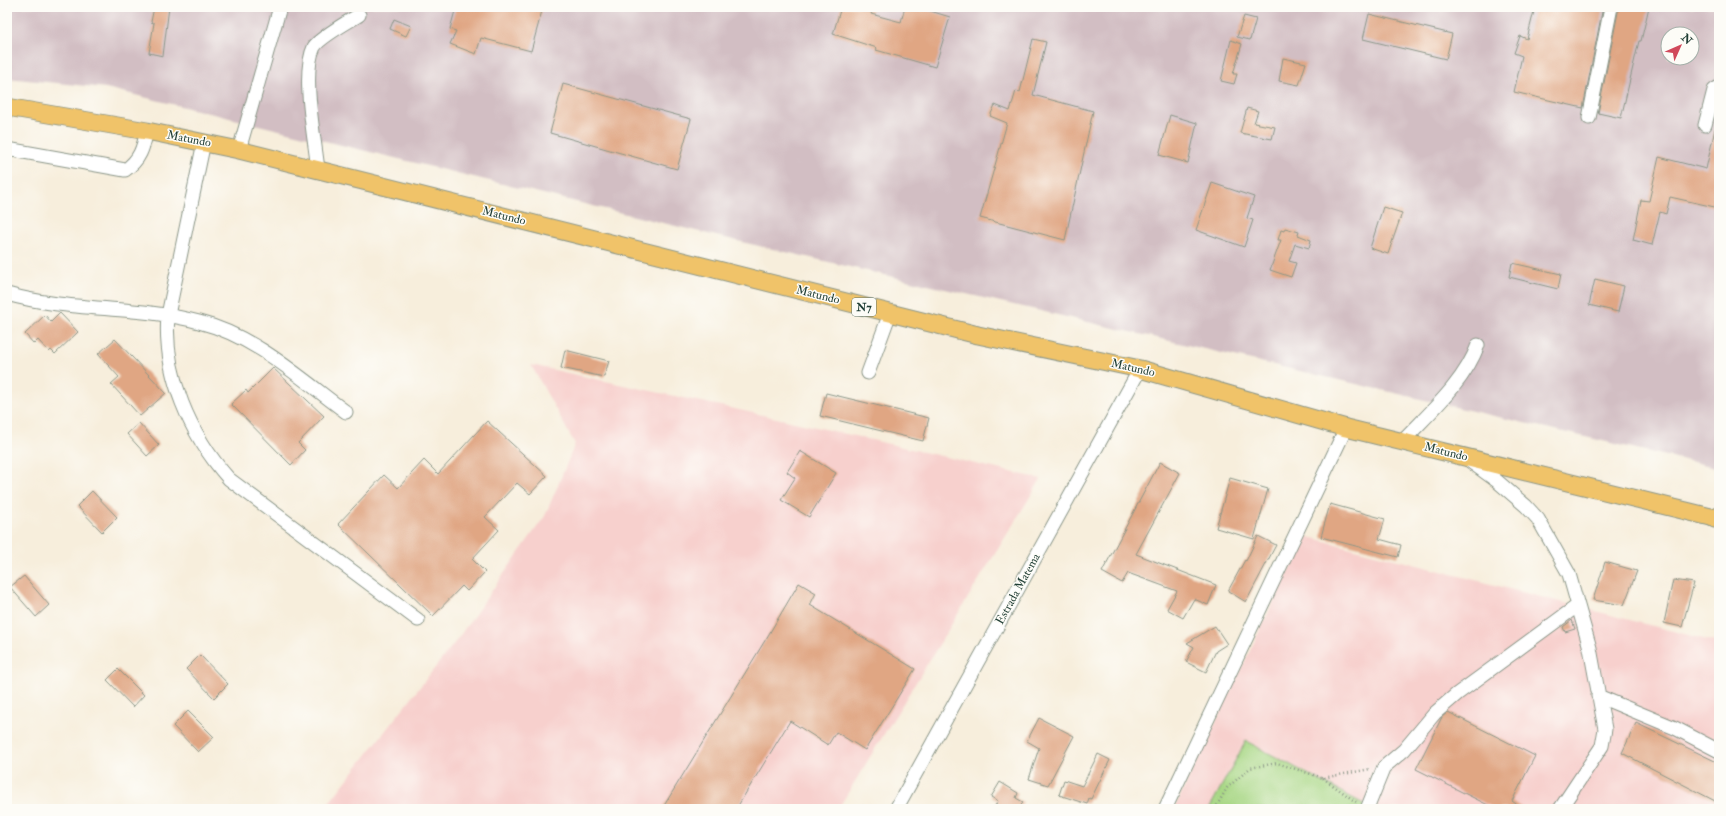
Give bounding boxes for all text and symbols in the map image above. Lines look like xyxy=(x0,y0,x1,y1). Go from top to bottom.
north arrow xyxy=(1660,26,1700,66)
text: N xyxy=(1678,30,1696,48)
street label: Matundo xyxy=(166,127,212,151)
street label: Matundo xyxy=(481,203,528,229)
street label: Matundo xyxy=(795,282,842,308)
road number: N7 xyxy=(852,298,876,316)
street label: Matundo xyxy=(1110,356,1157,380)
street label: Matundo xyxy=(1423,439,1470,465)
street label: Estrada Matema xyxy=(992,550,1044,627)

